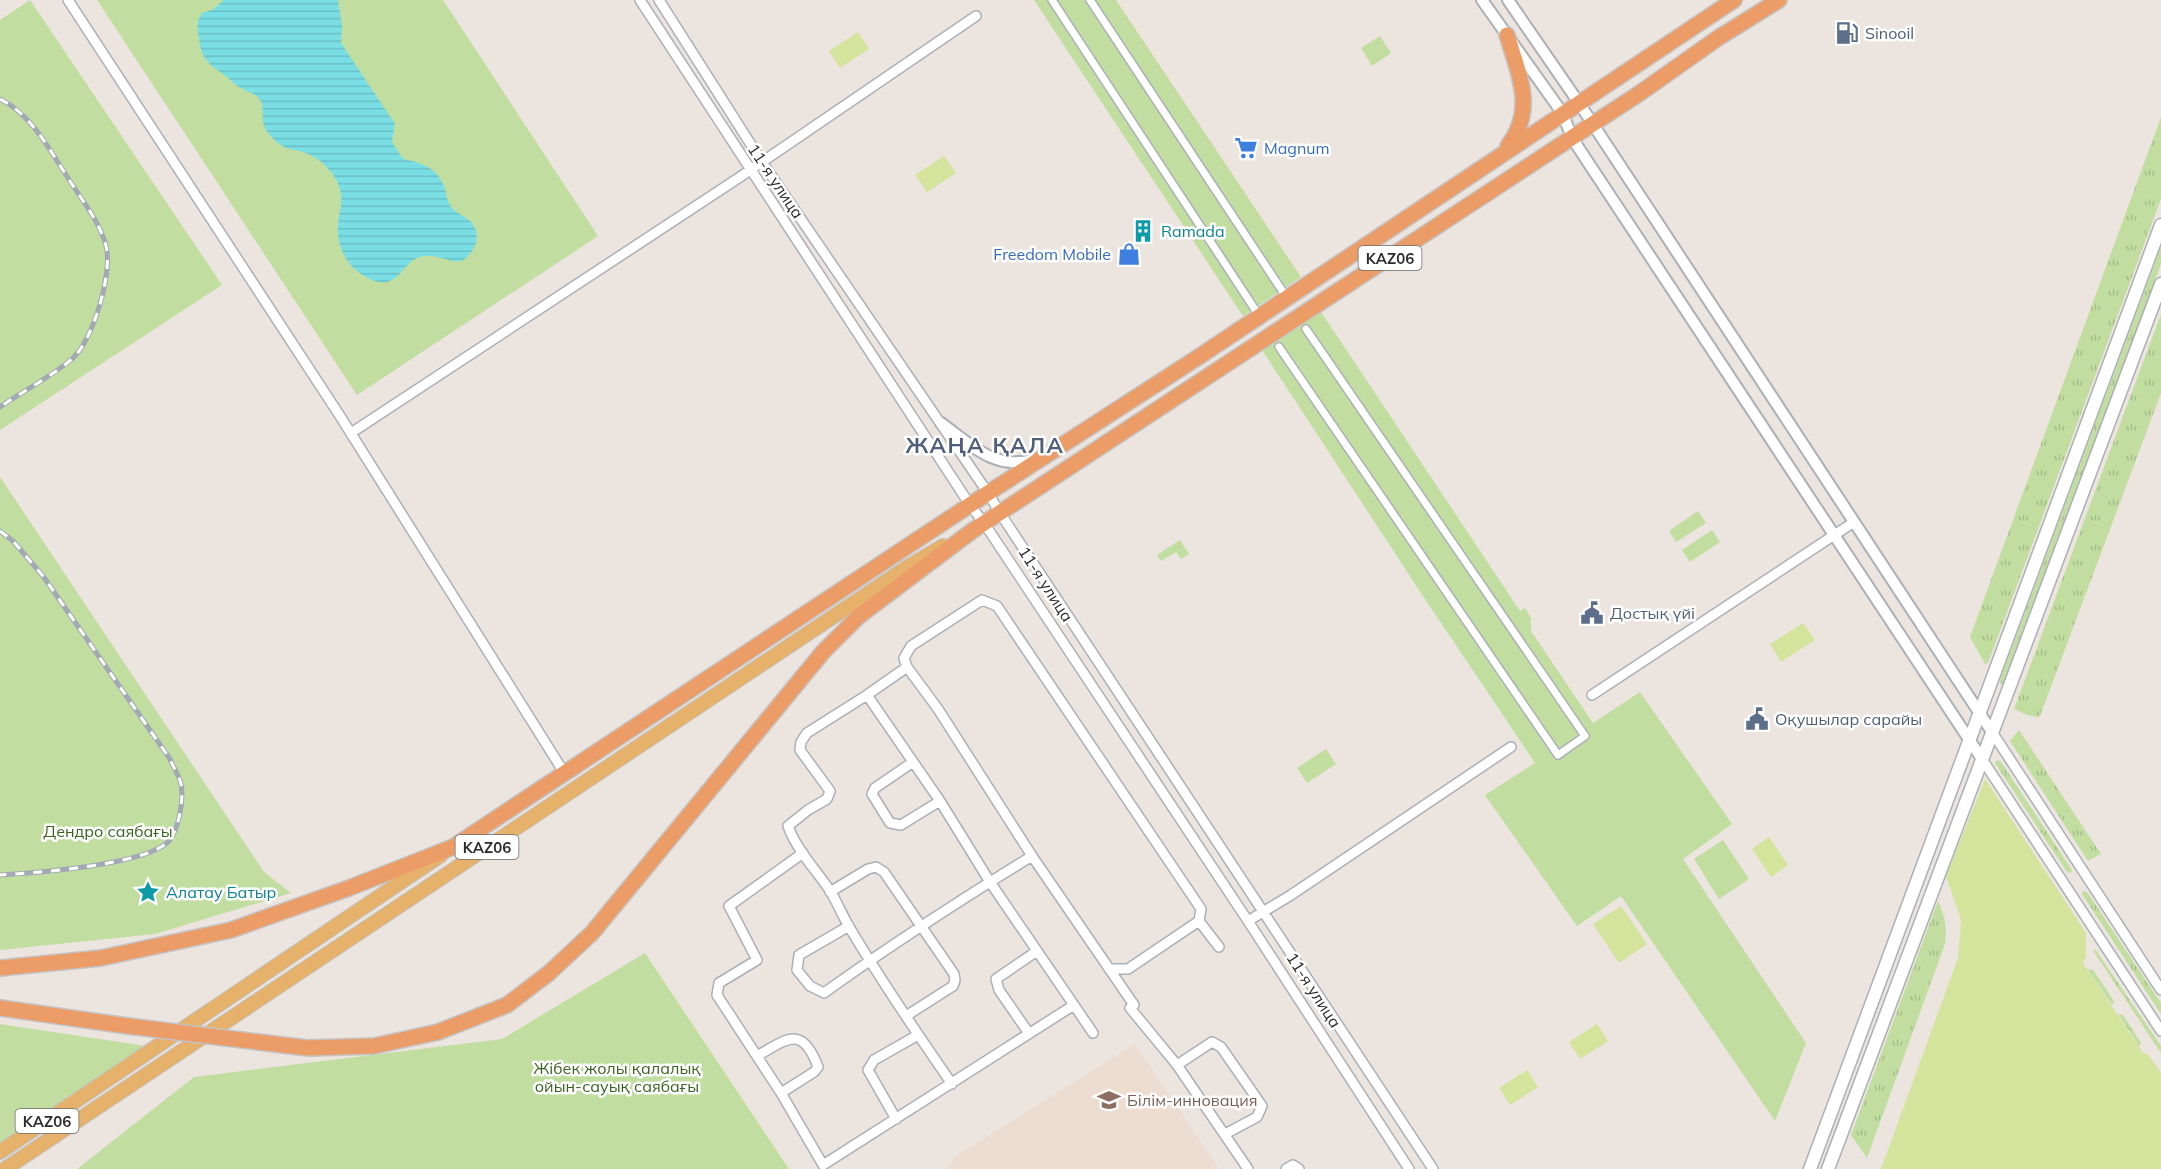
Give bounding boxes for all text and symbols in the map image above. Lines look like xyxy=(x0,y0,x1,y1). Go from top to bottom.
fuel station icon: Sinooil xyxy=(1834,20,1860,46)
place label: Sinooil xyxy=(1865,23,1914,43)
supermarket icon: Magnum xyxy=(1233,135,1259,161)
place label: Magnum xyxy=(1264,138,1330,158)
street label: 11-я улица xyxy=(744,140,808,222)
building icon: Ramada xyxy=(1130,218,1156,244)
place label: Ramada xyxy=(1161,221,1225,241)
shop icon: Freedom Mobile xyxy=(1116,241,1142,267)
place label: Freedom Mobile xyxy=(993,244,1111,264)
road number: KАZ06 xyxy=(1358,246,1422,270)
district label: ЖАҢА ҚАЛА xyxy=(905,431,1065,459)
street label: 11-я улица xyxy=(1014,543,1078,625)
public building icon: Достық үйі xyxy=(1579,600,1605,626)
place label: Достық үйі xyxy=(1610,603,1695,623)
public building icon: Оқушылар сарайы xyxy=(1744,706,1770,732)
place label: Оқушылар сарайы xyxy=(1775,709,1922,729)
park label: Дендро саябағы xyxy=(43,821,173,841)
road number: KАZ06 xyxy=(456,835,518,859)
place icon: Алатау Батыр xyxy=(135,879,161,905)
place label: Алатау Батыр xyxy=(166,882,276,902)
street label: 11-я улица xyxy=(1282,949,1346,1031)
park label: Жібек жолы қалалық ойын-сауық саябағы xyxy=(533,1058,701,1096)
school or university icon: Білім-инновация xyxy=(1096,1087,1122,1113)
place label: Білім-инновация xyxy=(1127,1090,1258,1110)
road number: KАZ06 xyxy=(15,1109,78,1133)

